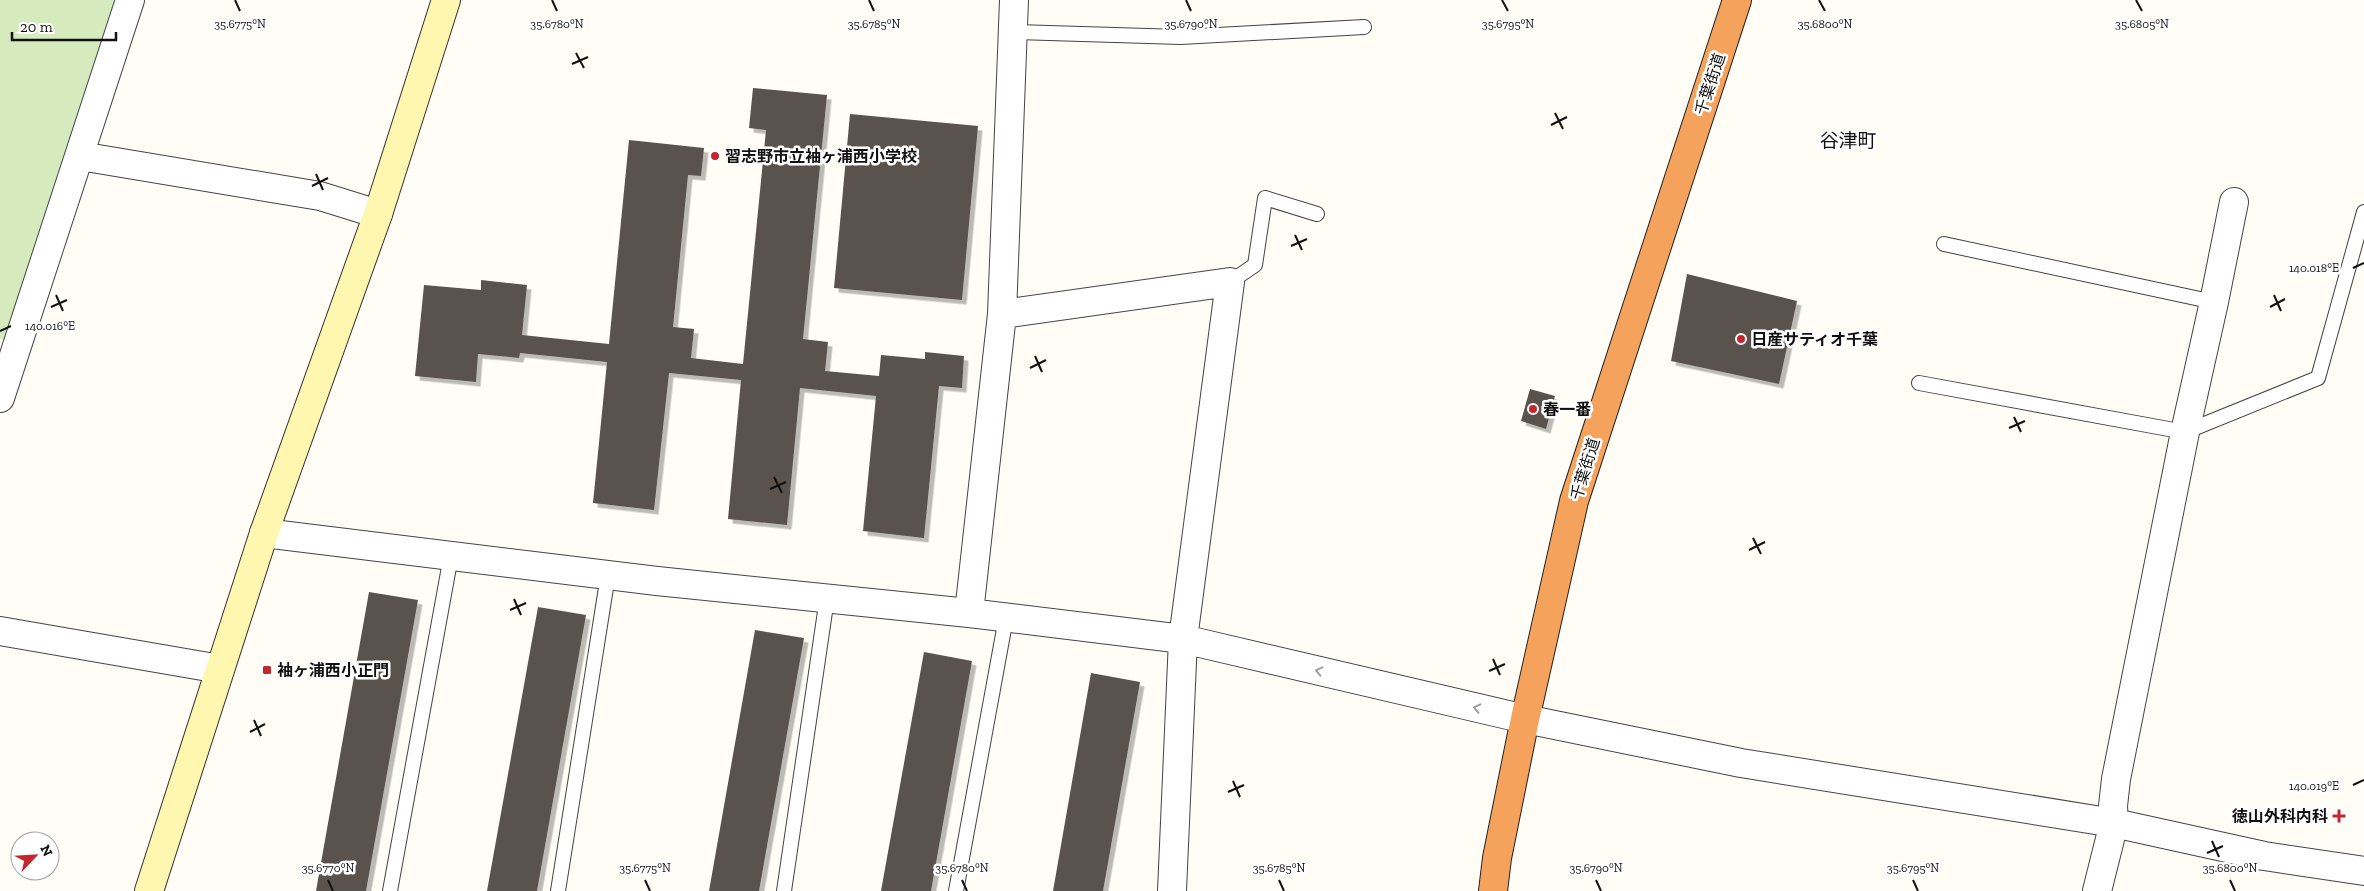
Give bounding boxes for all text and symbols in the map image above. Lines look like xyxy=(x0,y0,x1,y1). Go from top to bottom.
scale bar xyxy=(12,10,116,42)
text: 35.6775°N xyxy=(214,17,266,31)
text: 35.6780°N xyxy=(530,17,584,31)
text: 35.6785°N xyxy=(848,17,900,31)
text: 35.6790°N xyxy=(1164,17,1218,31)
text: 35.6795°N xyxy=(1482,17,1534,31)
text: 35.6800°N xyxy=(1798,17,1852,31)
text: 35.6805°N xyxy=(2115,17,2169,31)
text: 20 m xyxy=(20,18,53,36)
street label: 千葉街道 xyxy=(1691,51,1729,117)
district label: 谷津町 xyxy=(1819,129,1877,152)
place label: 習志野市立袖ヶ浦西小学校 xyxy=(725,147,917,166)
marker: 習志野市立袖ヶ浦西小学校 xyxy=(709,150,721,162)
text: 140.018°E xyxy=(2289,261,2339,275)
text: 140.016°E xyxy=(25,319,75,333)
place label: 日産サティオ千葉 xyxy=(1751,330,1878,349)
marker: 日産サティオ千葉 xyxy=(1735,333,1747,345)
place label: 春一番 xyxy=(1543,400,1591,419)
marker: 春一番 xyxy=(1527,403,1539,415)
street label: 千葉街道 xyxy=(1567,436,1603,502)
place label: 袖ヶ浦西小正門 xyxy=(277,661,389,680)
marker: 袖ヶ浦西小正門 xyxy=(261,664,273,676)
one-way arrow xyxy=(1314,666,1323,677)
one-way arrow xyxy=(1473,703,1482,714)
text: 140.019°E xyxy=(2289,779,2339,793)
place label: 徳山外科内科 xyxy=(2232,807,2328,826)
marker: 徳山外科内科 xyxy=(2332,809,2346,823)
north arrow xyxy=(10,831,60,881)
text: N xyxy=(36,842,56,859)
text: 35.6770°N xyxy=(302,861,354,875)
text: 35.6775°N xyxy=(619,861,671,875)
text: 35.6780°N xyxy=(935,861,989,875)
text: 35.6785°N xyxy=(1253,861,1305,875)
text: 35.6790°N xyxy=(1569,861,1623,875)
text: 35.6795°N xyxy=(1887,861,1939,875)
text: 35.6800°N xyxy=(2203,861,2257,875)

